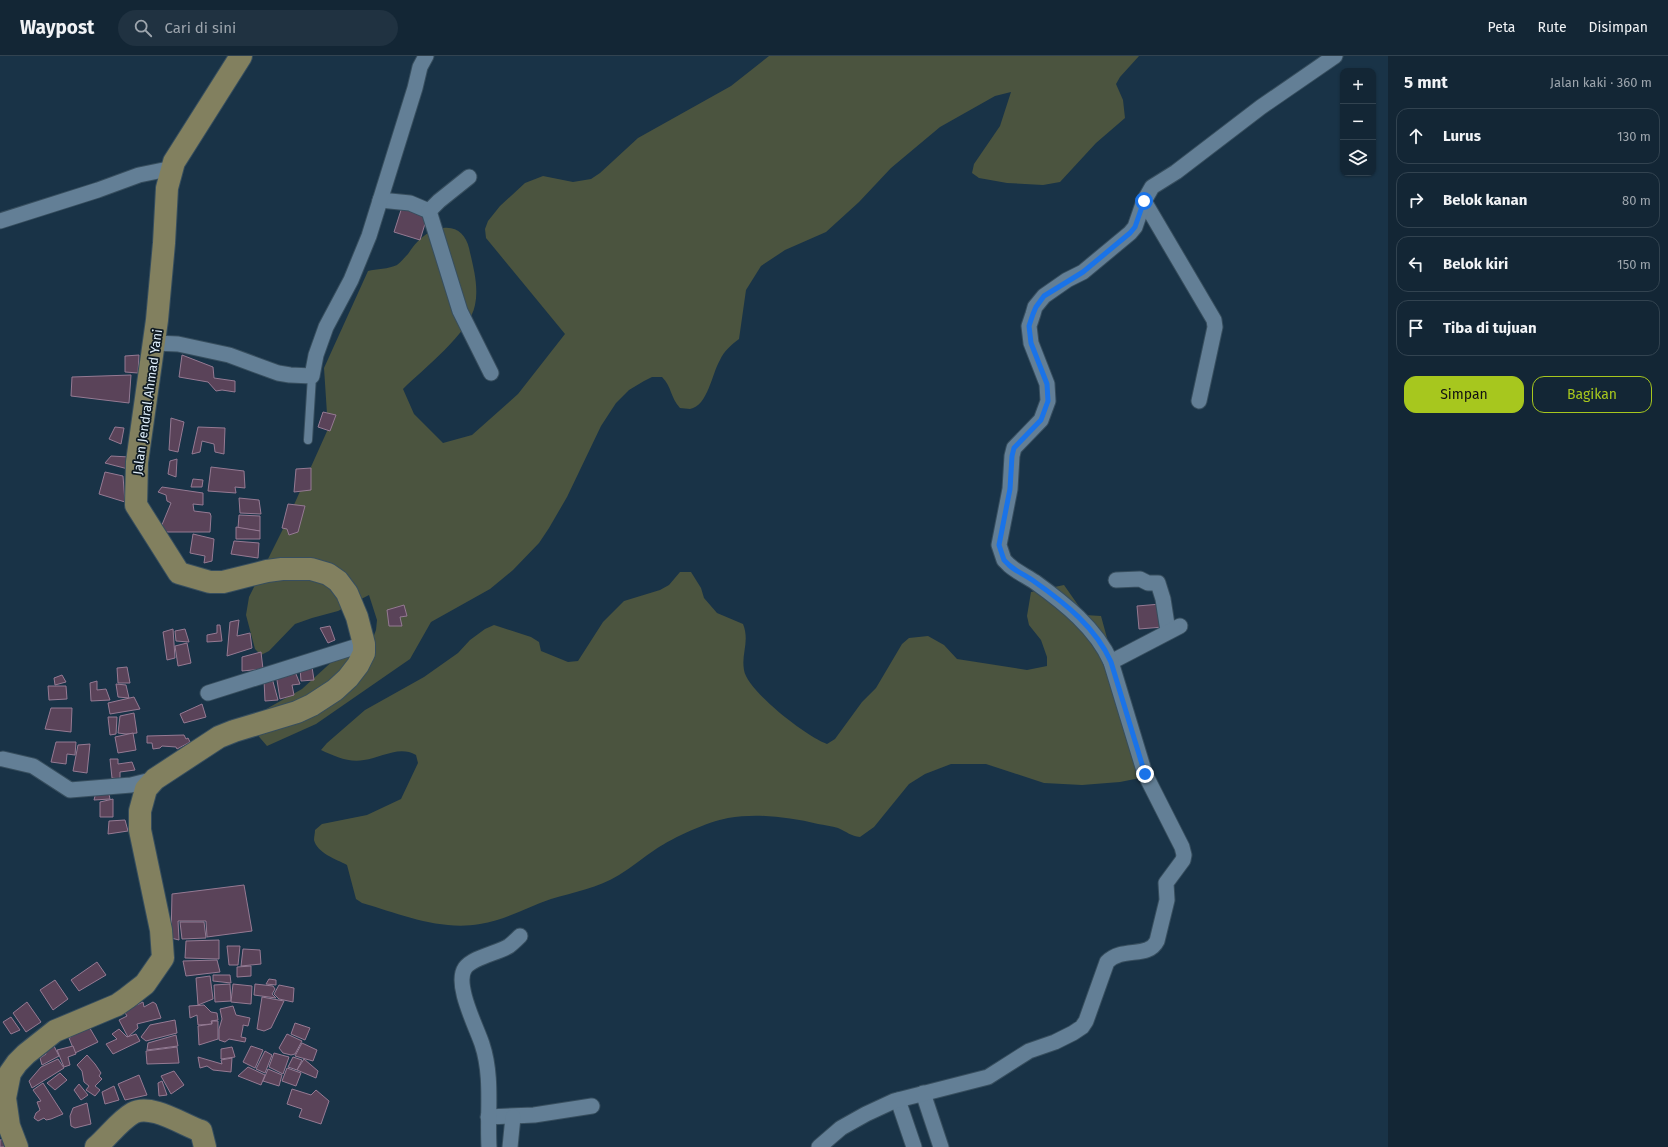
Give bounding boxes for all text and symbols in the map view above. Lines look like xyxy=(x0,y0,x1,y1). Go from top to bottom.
search box xyxy=(118,10,398,46)
text: Waypost xyxy=(20,16,94,39)
icon: search xyxy=(132,17,154,39)
text: Cari di sini xyxy=(164,19,236,37)
text: Peta xyxy=(1488,19,1515,36)
text: Rute xyxy=(1537,19,1567,36)
text: Disimpan xyxy=(1589,19,1648,36)
map controls xyxy=(1340,68,1376,176)
button: + xyxy=(1340,68,1376,104)
text: 5 mnt xyxy=(1404,72,1448,93)
text: Jalan kaki · 360 m xyxy=(1550,75,1652,90)
button: − xyxy=(1340,104,1376,140)
icon: ahead xyxy=(1405,125,1427,147)
text: Lurus xyxy=(1443,127,1481,145)
text: 130 m xyxy=(1617,129,1651,144)
button: layers xyxy=(1340,140,1376,176)
icon: right xyxy=(1405,189,1427,211)
text: Belok kanan xyxy=(1443,191,1527,209)
route start xyxy=(1135,192,1153,210)
text: 80 m xyxy=(1622,193,1651,208)
icon: left xyxy=(1405,253,1427,275)
text: Belok kiri xyxy=(1443,255,1508,273)
text: 150 m xyxy=(1617,257,1651,272)
icon: arrive xyxy=(1405,317,1427,339)
text: Tiba di tujuan xyxy=(1443,319,1537,337)
street label: Jalan Jendral Ahmad Yani xyxy=(130,328,165,476)
button: Simpan xyxy=(1404,376,1524,413)
button: Bagikan xyxy=(1532,376,1652,413)
route end xyxy=(1136,765,1154,783)

